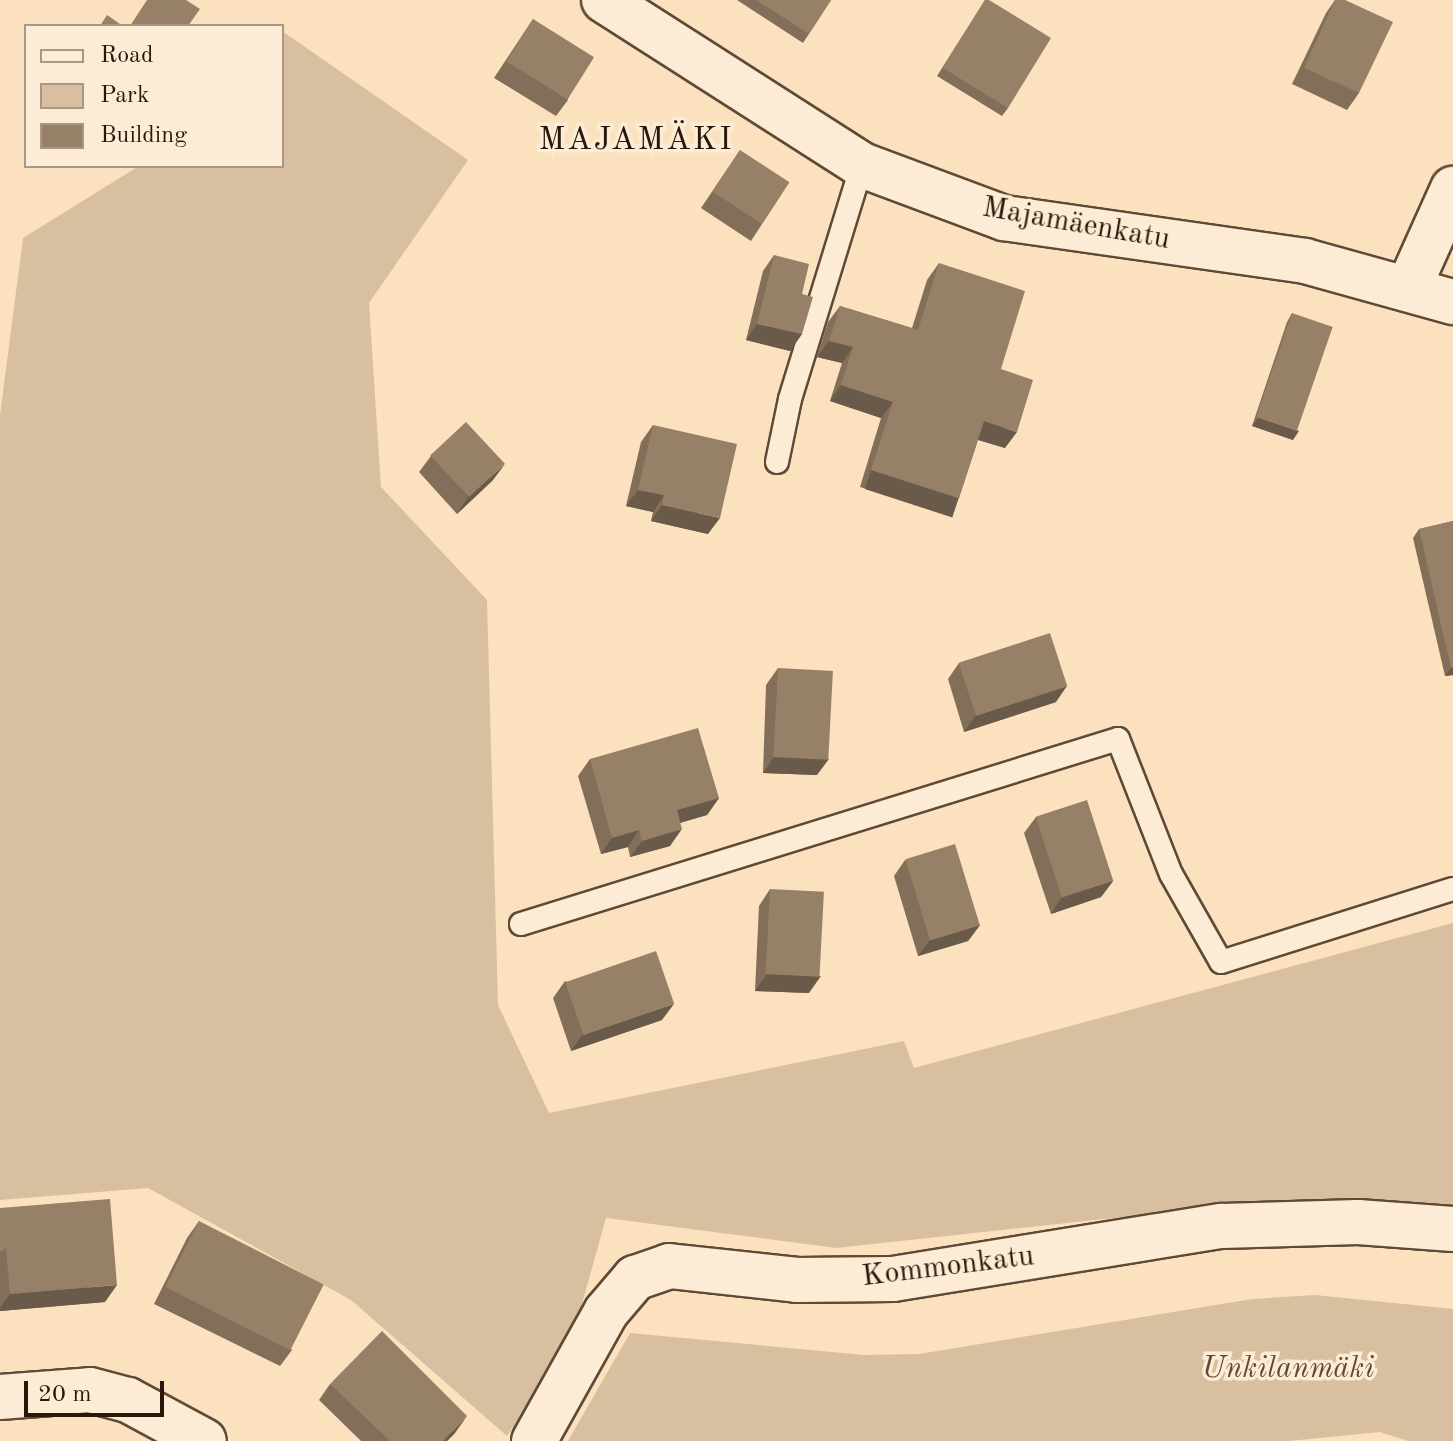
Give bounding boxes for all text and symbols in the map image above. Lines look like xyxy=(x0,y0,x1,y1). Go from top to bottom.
legend xyxy=(24,24,284,168)
text: Road xyxy=(100,44,153,68)
text: Park xyxy=(100,84,149,108)
district label: MAJAMÄKI xyxy=(538,122,734,160)
text: Building xyxy=(100,124,187,148)
street label: Majamäenkatu xyxy=(979,190,1173,258)
street label: Kommonkatu xyxy=(860,1239,1036,1295)
park label: Unkilanmäki xyxy=(1202,1351,1374,1387)
scale bar xyxy=(28,1365,168,1415)
text: 20 m xyxy=(38,1383,92,1407)

